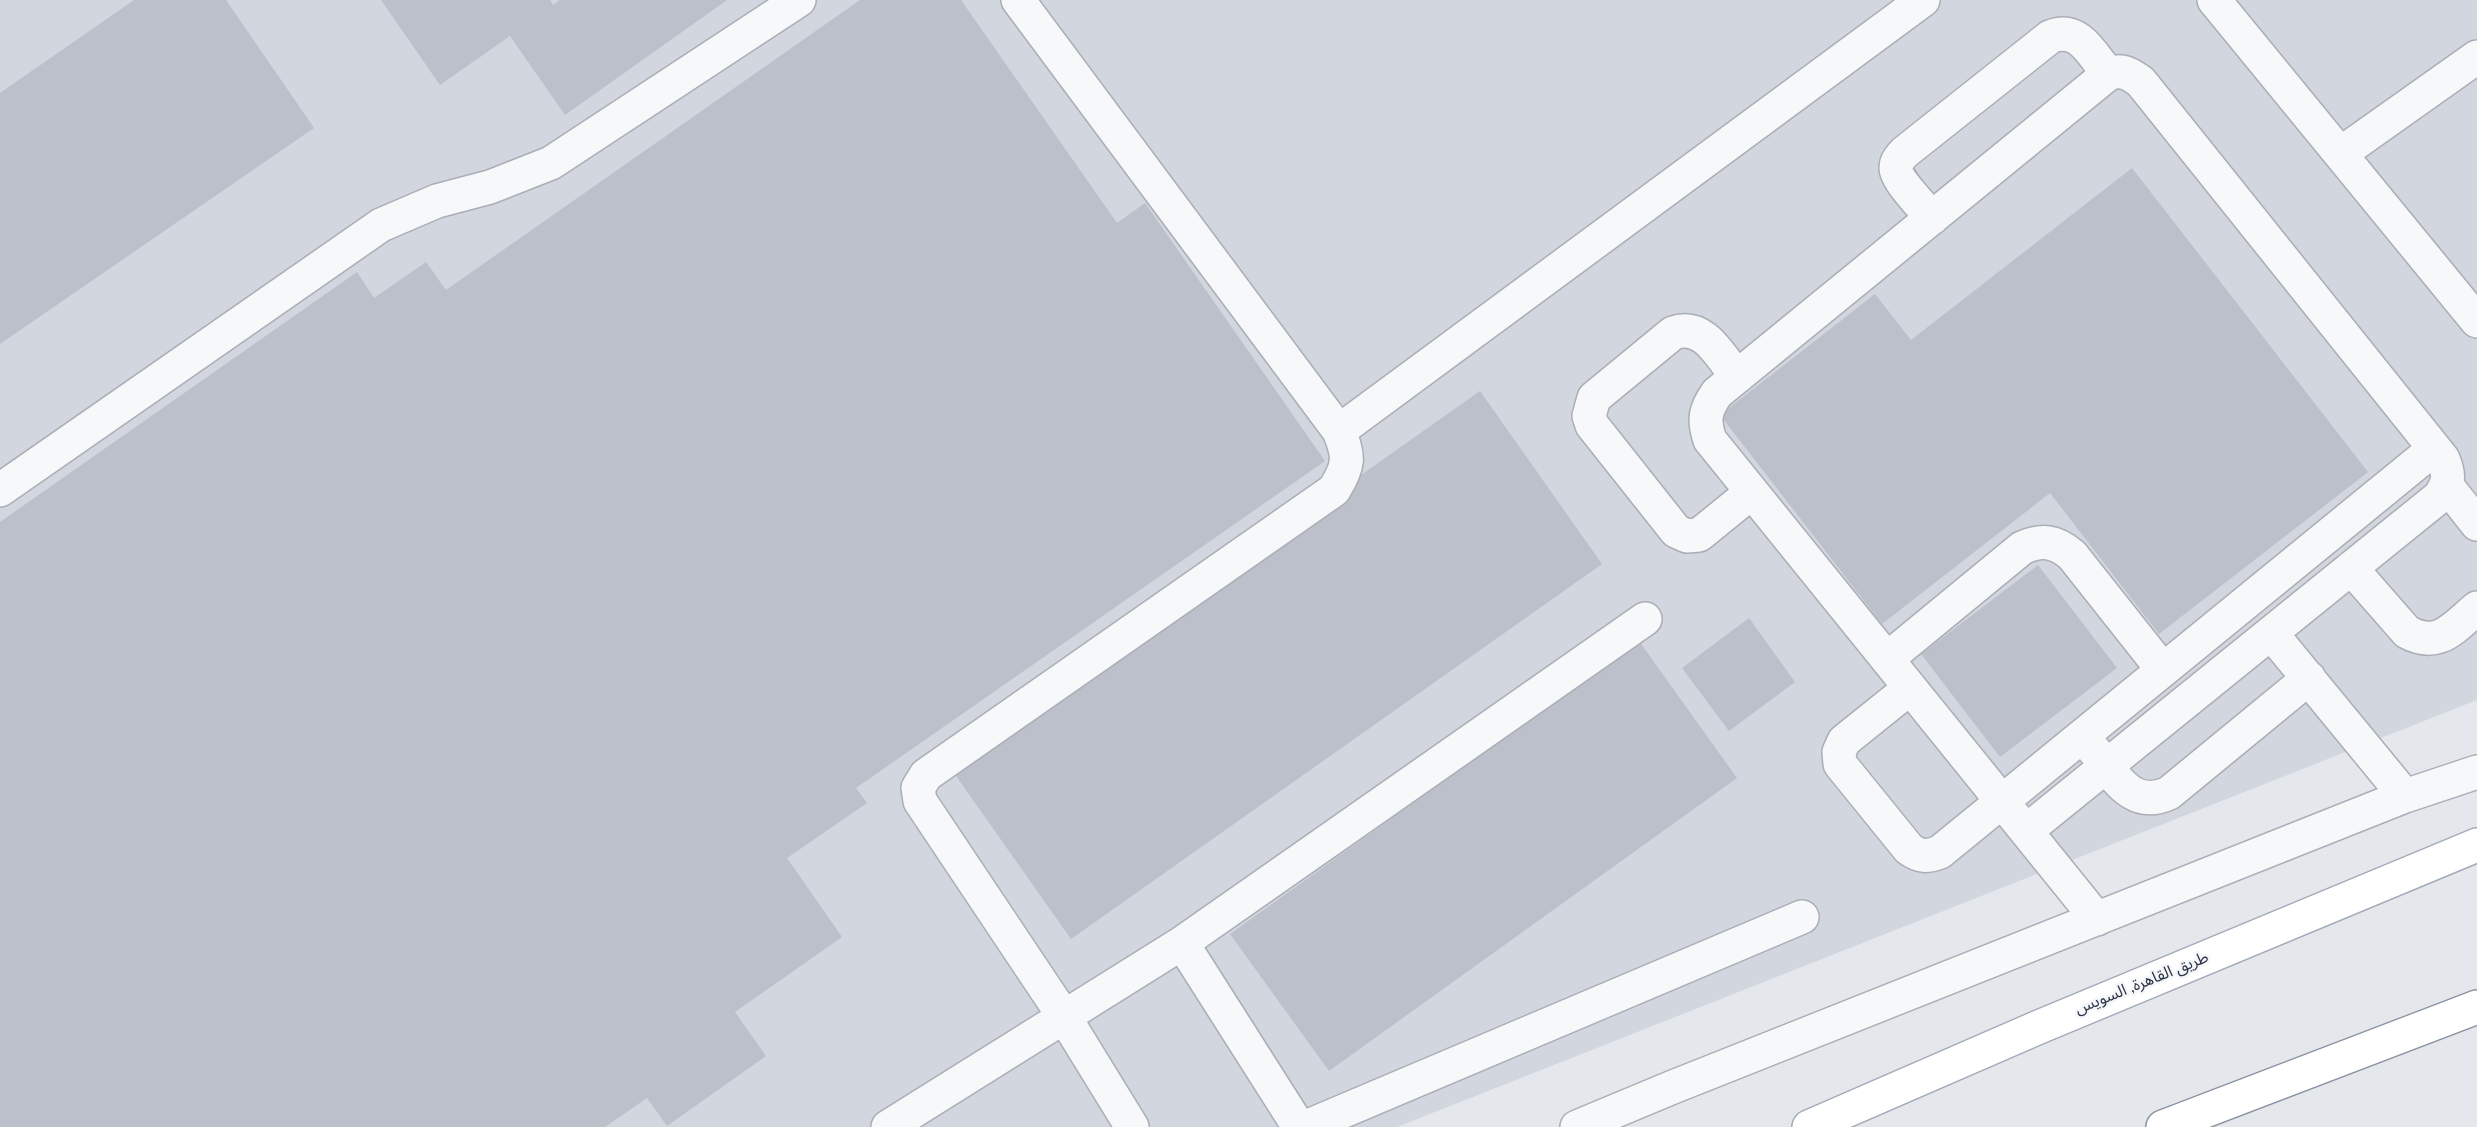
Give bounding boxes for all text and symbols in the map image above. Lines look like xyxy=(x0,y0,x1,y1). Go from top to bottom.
street label: طريق القاهرة, السويس xyxy=(2072,948,2212,1020)

